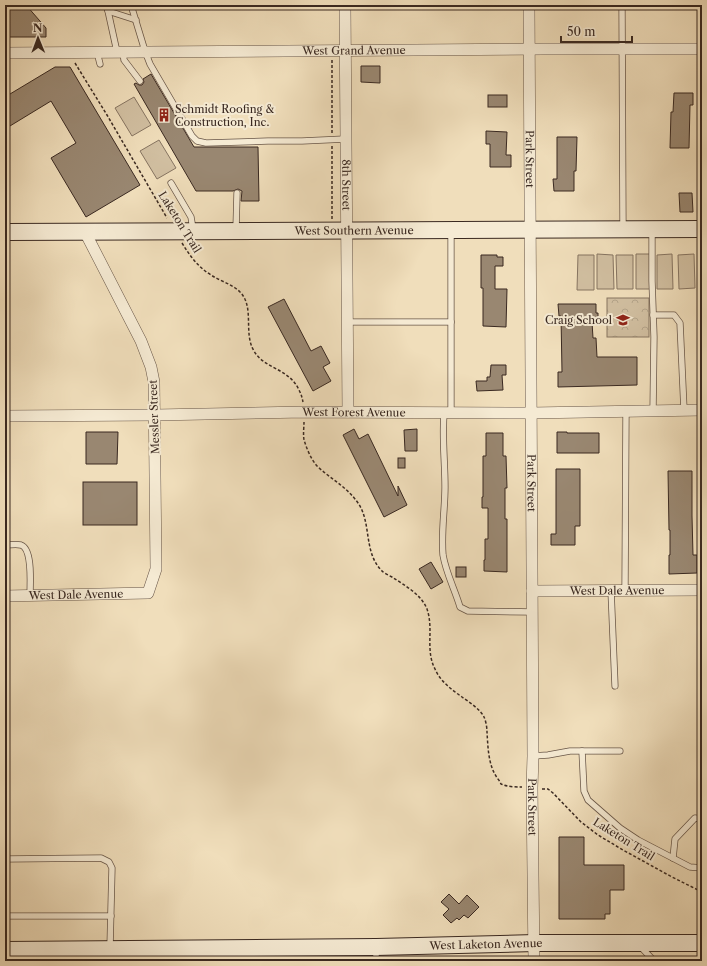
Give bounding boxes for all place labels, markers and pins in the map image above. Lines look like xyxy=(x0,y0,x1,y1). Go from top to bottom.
place label: Schmidt Roofing & Construction, Inc. xyxy=(175,102,274,129)
building icon: Schmidt Roofing & Construction, Inc. xyxy=(156,107,172,123)
school or university icon: Craig School xyxy=(615,312,631,328)
place label: Craig School xyxy=(545,313,613,327)

